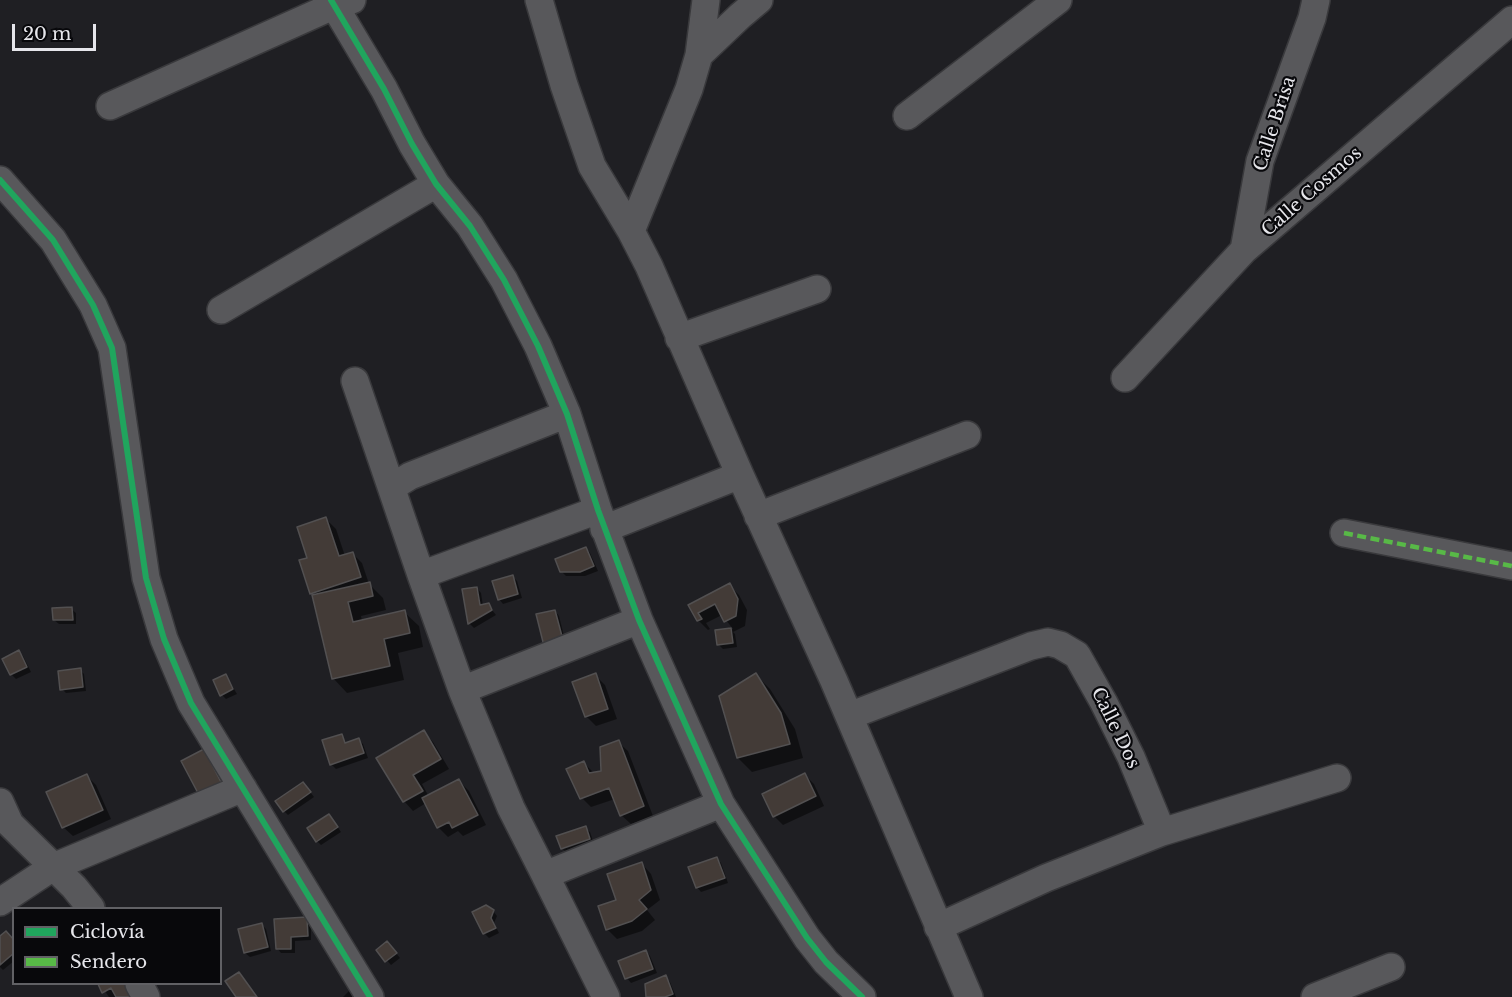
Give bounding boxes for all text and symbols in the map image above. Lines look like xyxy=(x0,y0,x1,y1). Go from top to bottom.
scale bar xyxy=(15,12,99,50)
text: 20 m xyxy=(23,23,71,45)
street label: Calle Brisa xyxy=(1250,74,1300,174)
street label: Calle Cosmos xyxy=(1258,143,1366,241)
street label: Calle Dos xyxy=(1086,684,1144,772)
legend xyxy=(12,907,222,985)
text: Ciclovía xyxy=(70,921,145,943)
text: Sendero xyxy=(70,951,147,973)

